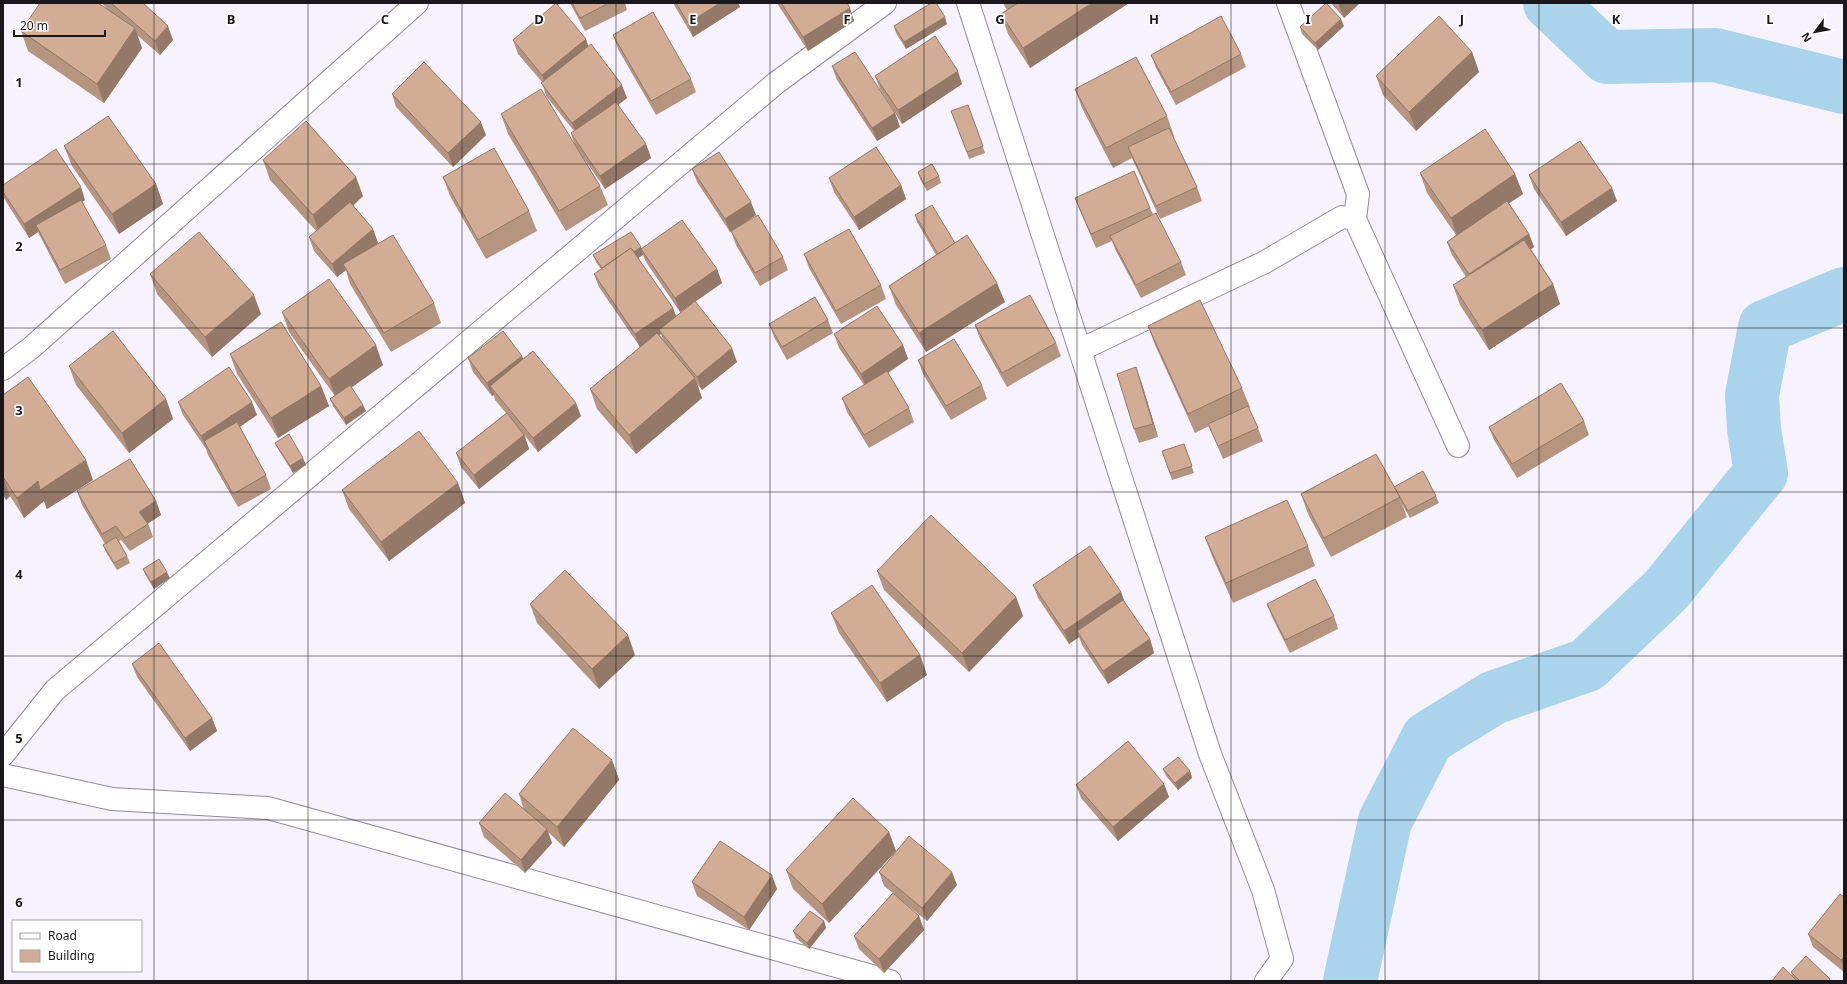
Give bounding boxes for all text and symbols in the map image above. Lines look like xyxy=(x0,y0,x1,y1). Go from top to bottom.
text: B xyxy=(227,10,235,28)
text: C xyxy=(381,10,389,28)
text: D xyxy=(534,10,544,28)
text: E xyxy=(689,10,697,28)
text: F xyxy=(843,10,851,28)
text: G xyxy=(995,10,1005,28)
text: H xyxy=(1149,10,1159,28)
text: I xyxy=(1305,10,1311,28)
text: J xyxy=(1459,10,1464,28)
text: K xyxy=(1612,10,1621,28)
text: L xyxy=(1766,10,1774,28)
scale bar xyxy=(14,12,105,38)
north arrow xyxy=(1795,12,1835,52)
text: 20 m xyxy=(20,17,48,34)
text: N xyxy=(1797,30,1815,45)
text: 1 xyxy=(15,73,23,91)
text: 2 xyxy=(15,237,23,255)
text: 3 xyxy=(15,401,23,419)
text: 4 xyxy=(15,565,23,583)
text: 5 xyxy=(15,729,23,747)
text: 6 xyxy=(15,893,23,911)
legend xyxy=(12,920,142,972)
text: Road xyxy=(48,927,77,944)
text: Building xyxy=(48,947,95,964)

